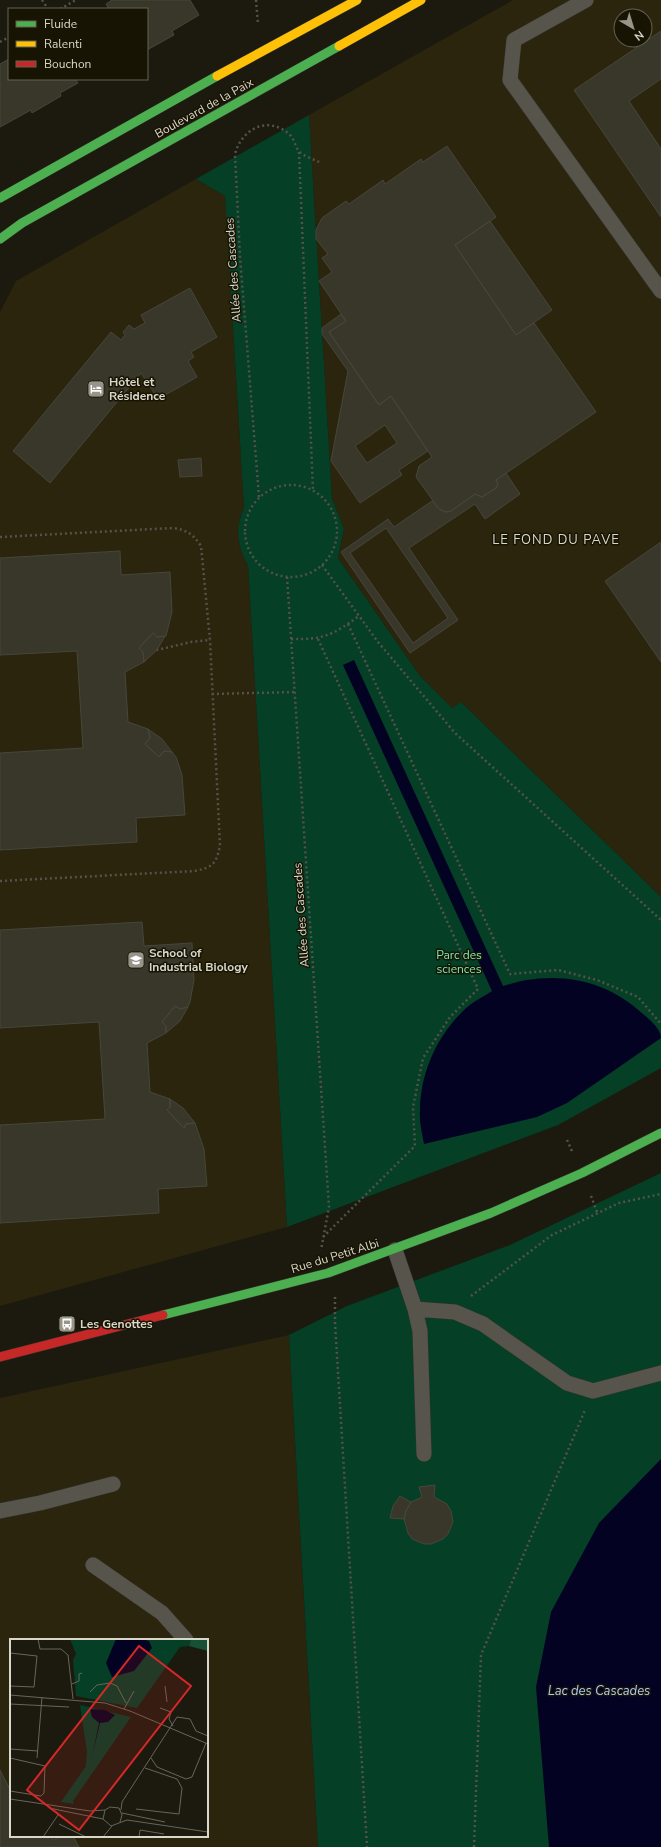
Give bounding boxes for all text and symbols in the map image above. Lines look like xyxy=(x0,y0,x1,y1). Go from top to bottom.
legend xyxy=(8,8,148,80)
north arrow xyxy=(613,8,653,48)
text: Fluide xyxy=(44,16,77,32)
text: N xyxy=(631,27,647,44)
text: Ralenti xyxy=(44,36,82,52)
text: Bouchon xyxy=(44,56,91,72)
street label: Boulevard de la Paix xyxy=(152,74,257,142)
street label: Allée des Cascades xyxy=(221,217,245,323)
place label: Hôtel et Résidence xyxy=(109,374,166,404)
hotel icon: Hôtel et Résidence xyxy=(86,379,106,399)
district label: LE FOND DU PAVE xyxy=(492,531,620,549)
street label: Allée des Cascades xyxy=(289,862,313,968)
place label: School of Industrial Biology xyxy=(149,945,248,975)
park label: Parc des sciences xyxy=(436,947,482,977)
school or university icon: School of Industrial Biology xyxy=(126,950,146,970)
street label: Rue du Petit Albi xyxy=(289,1235,381,1277)
bus stop icon: Les Genottes xyxy=(57,1314,77,1334)
place label: Les Genottes xyxy=(80,1316,153,1332)
inset map xyxy=(10,1639,208,1837)
water label: Lac des Cascades xyxy=(548,1682,650,1700)

